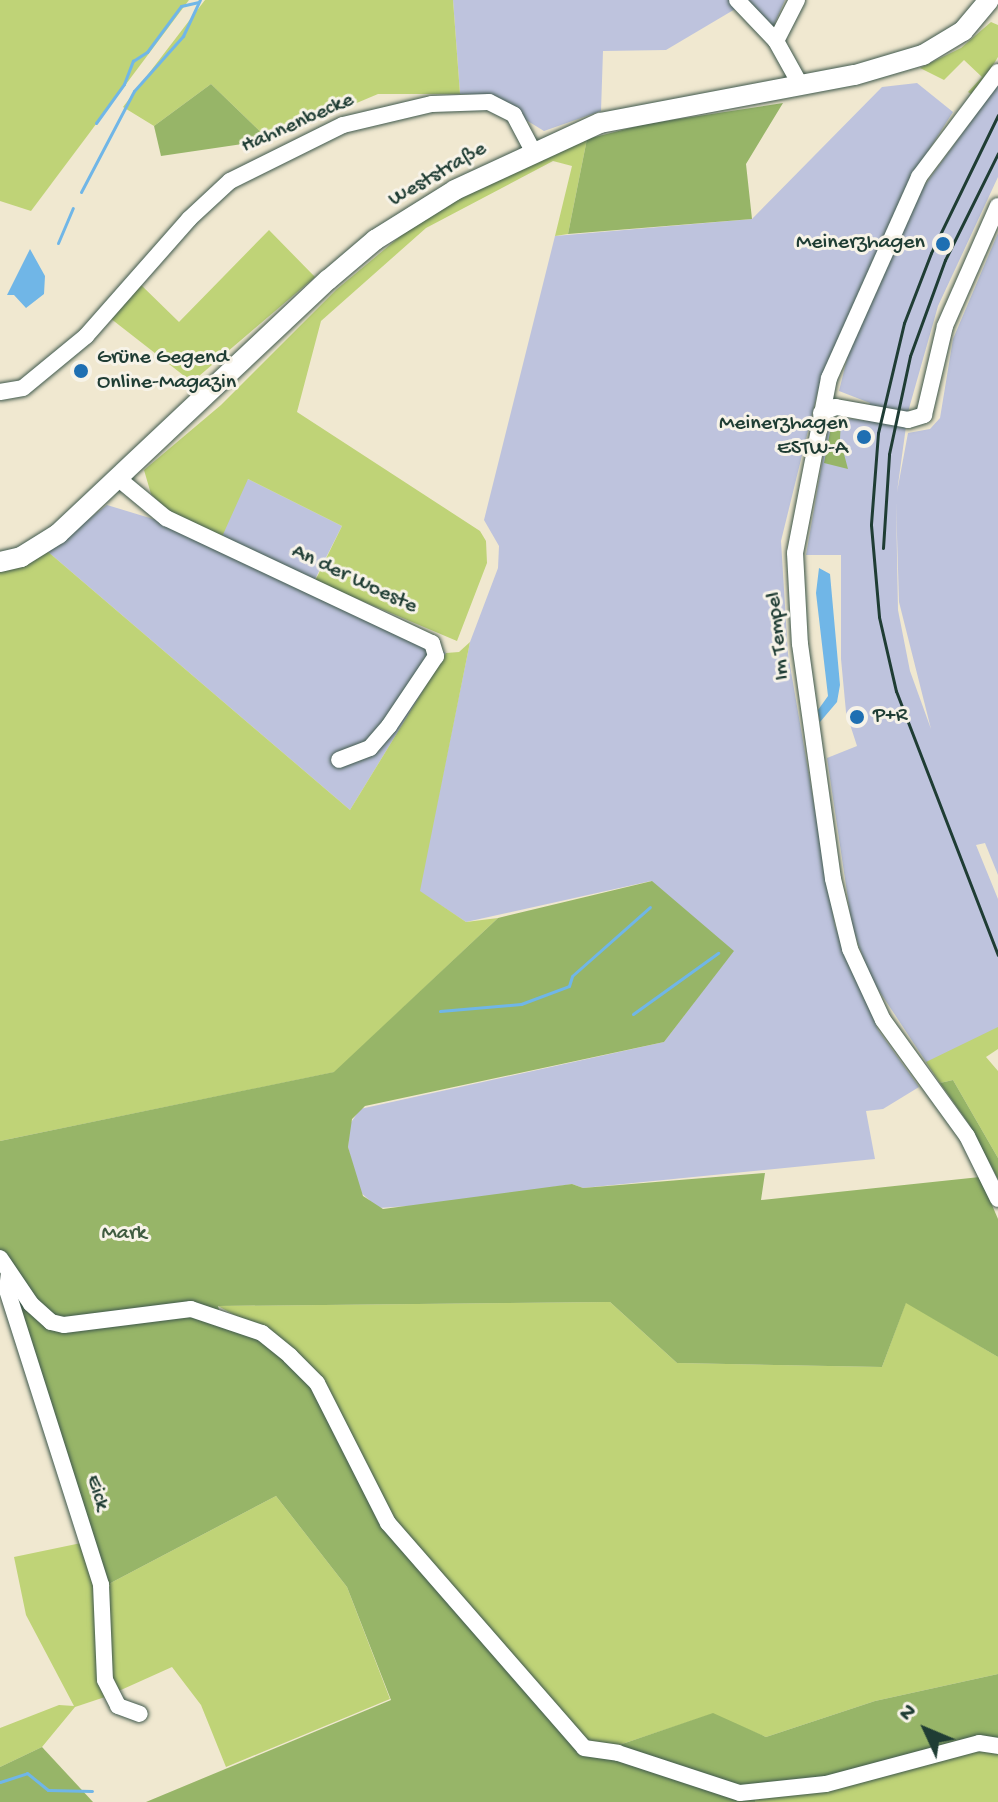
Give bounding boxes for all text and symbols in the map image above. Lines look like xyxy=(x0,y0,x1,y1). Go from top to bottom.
street label: Hahnenbecke xyxy=(238,87,358,161)
street label: Weststraße xyxy=(384,136,492,214)
place label: Meinerzhagen xyxy=(796,231,925,257)
marker: Meinerzhagen xyxy=(932,233,954,255)
place label: Grüne Gegend Online-Magazin xyxy=(97,345,236,396)
marker: Grüne Gegend Online-Magazin xyxy=(72,362,90,380)
place label: Meinerzhagen ESTW-A xyxy=(719,411,848,462)
marker: Meinerzhagen ESTW-A xyxy=(855,428,873,446)
street label: An der Woeste xyxy=(287,539,421,621)
street label: Im Tempel xyxy=(761,591,797,681)
place label: P+R xyxy=(873,704,907,730)
marker: P+R xyxy=(848,708,866,726)
park label: Mark xyxy=(101,1222,147,1248)
street label: Eick xyxy=(78,1472,114,1514)
north arrow xyxy=(886,1690,966,1770)
text: N xyxy=(894,1699,923,1728)

